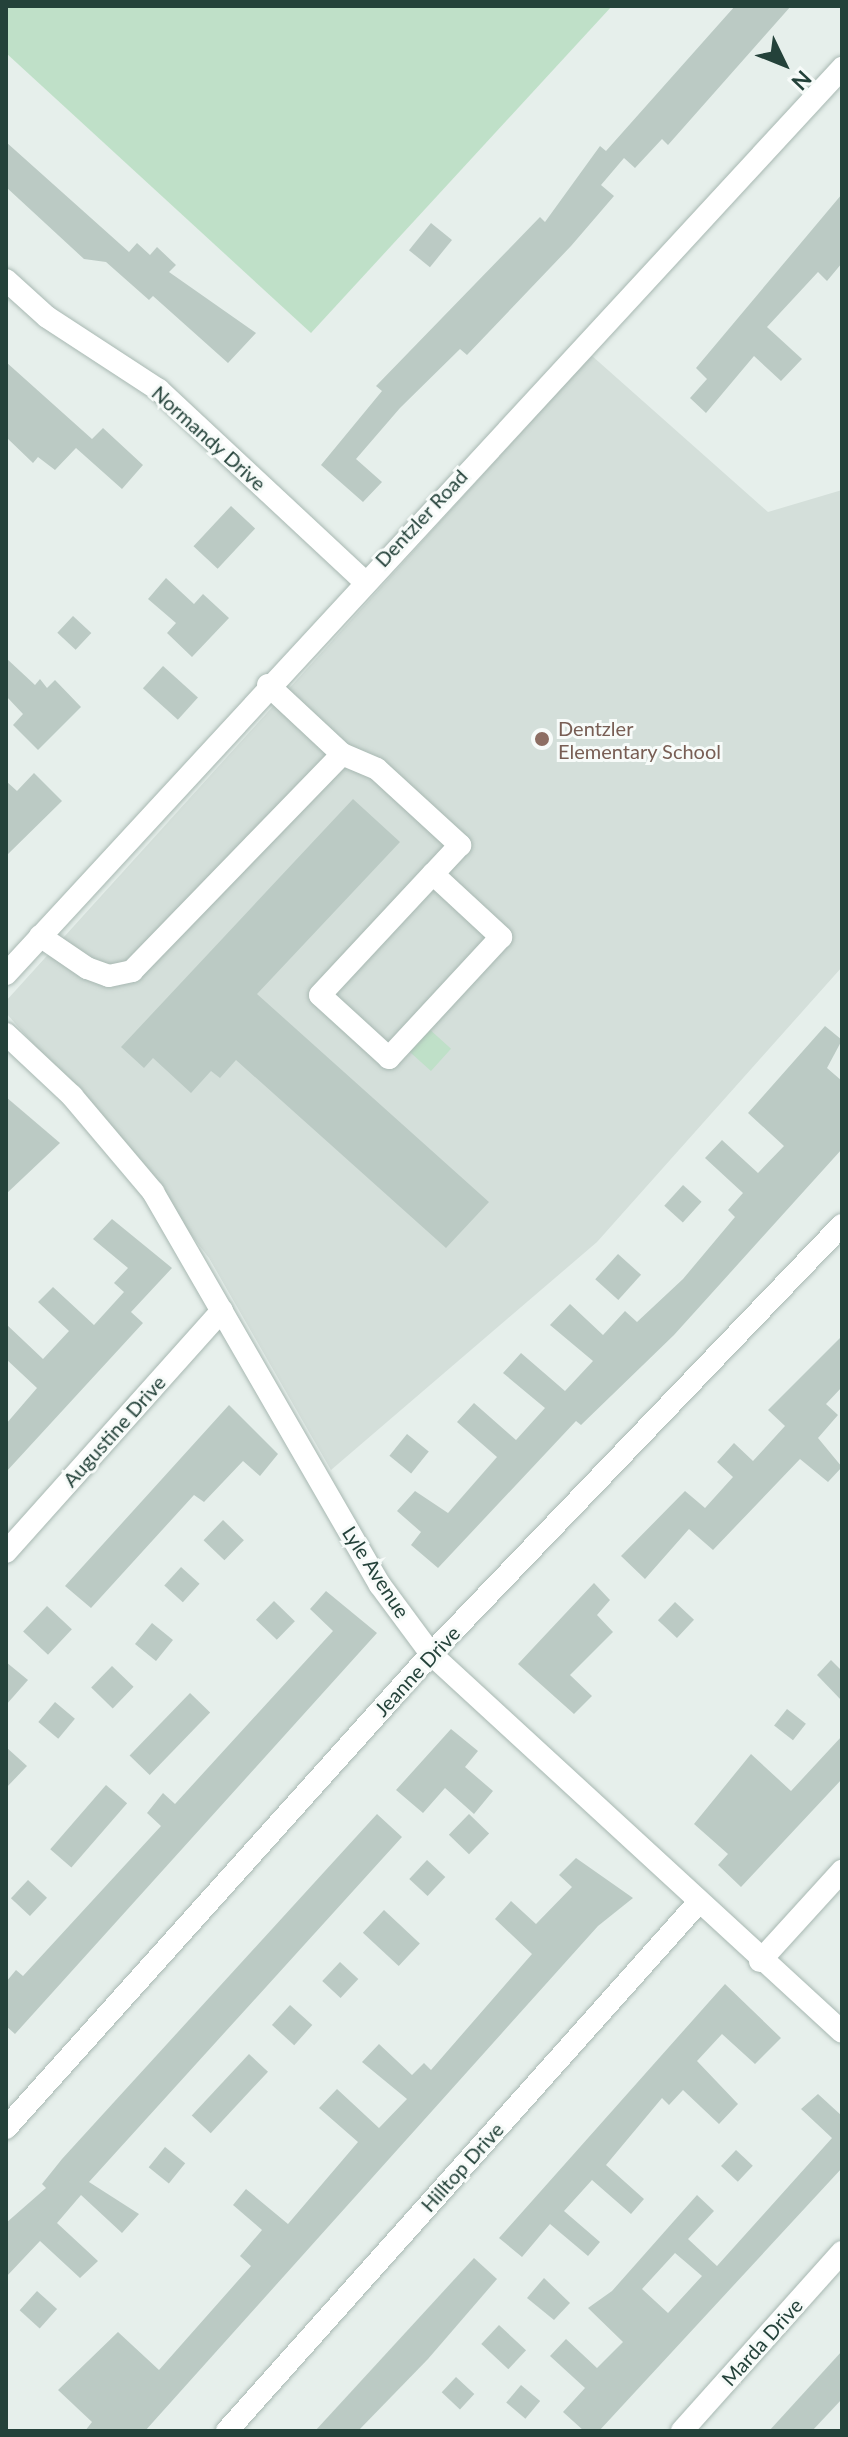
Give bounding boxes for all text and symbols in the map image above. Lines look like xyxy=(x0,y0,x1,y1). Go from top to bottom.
north arrow xyxy=(744,24,824,104)
text: N xyxy=(786,65,818,96)
street label: Normandy Drive xyxy=(147,380,271,496)
street label: Dentzler Road xyxy=(370,464,472,572)
place label: Dentzler Elementary School xyxy=(558,716,721,763)
marker: Dentzler Elementary School xyxy=(533,730,551,748)
street label: Augustine Drive xyxy=(58,1370,170,1492)
street label: Lyle Avenue xyxy=(337,1521,415,1623)
street label: Jeanne Drive xyxy=(369,1621,465,1721)
street label: Hilltop Drive xyxy=(416,2117,508,2217)
street label: Marda Drive xyxy=(717,2293,807,2391)

